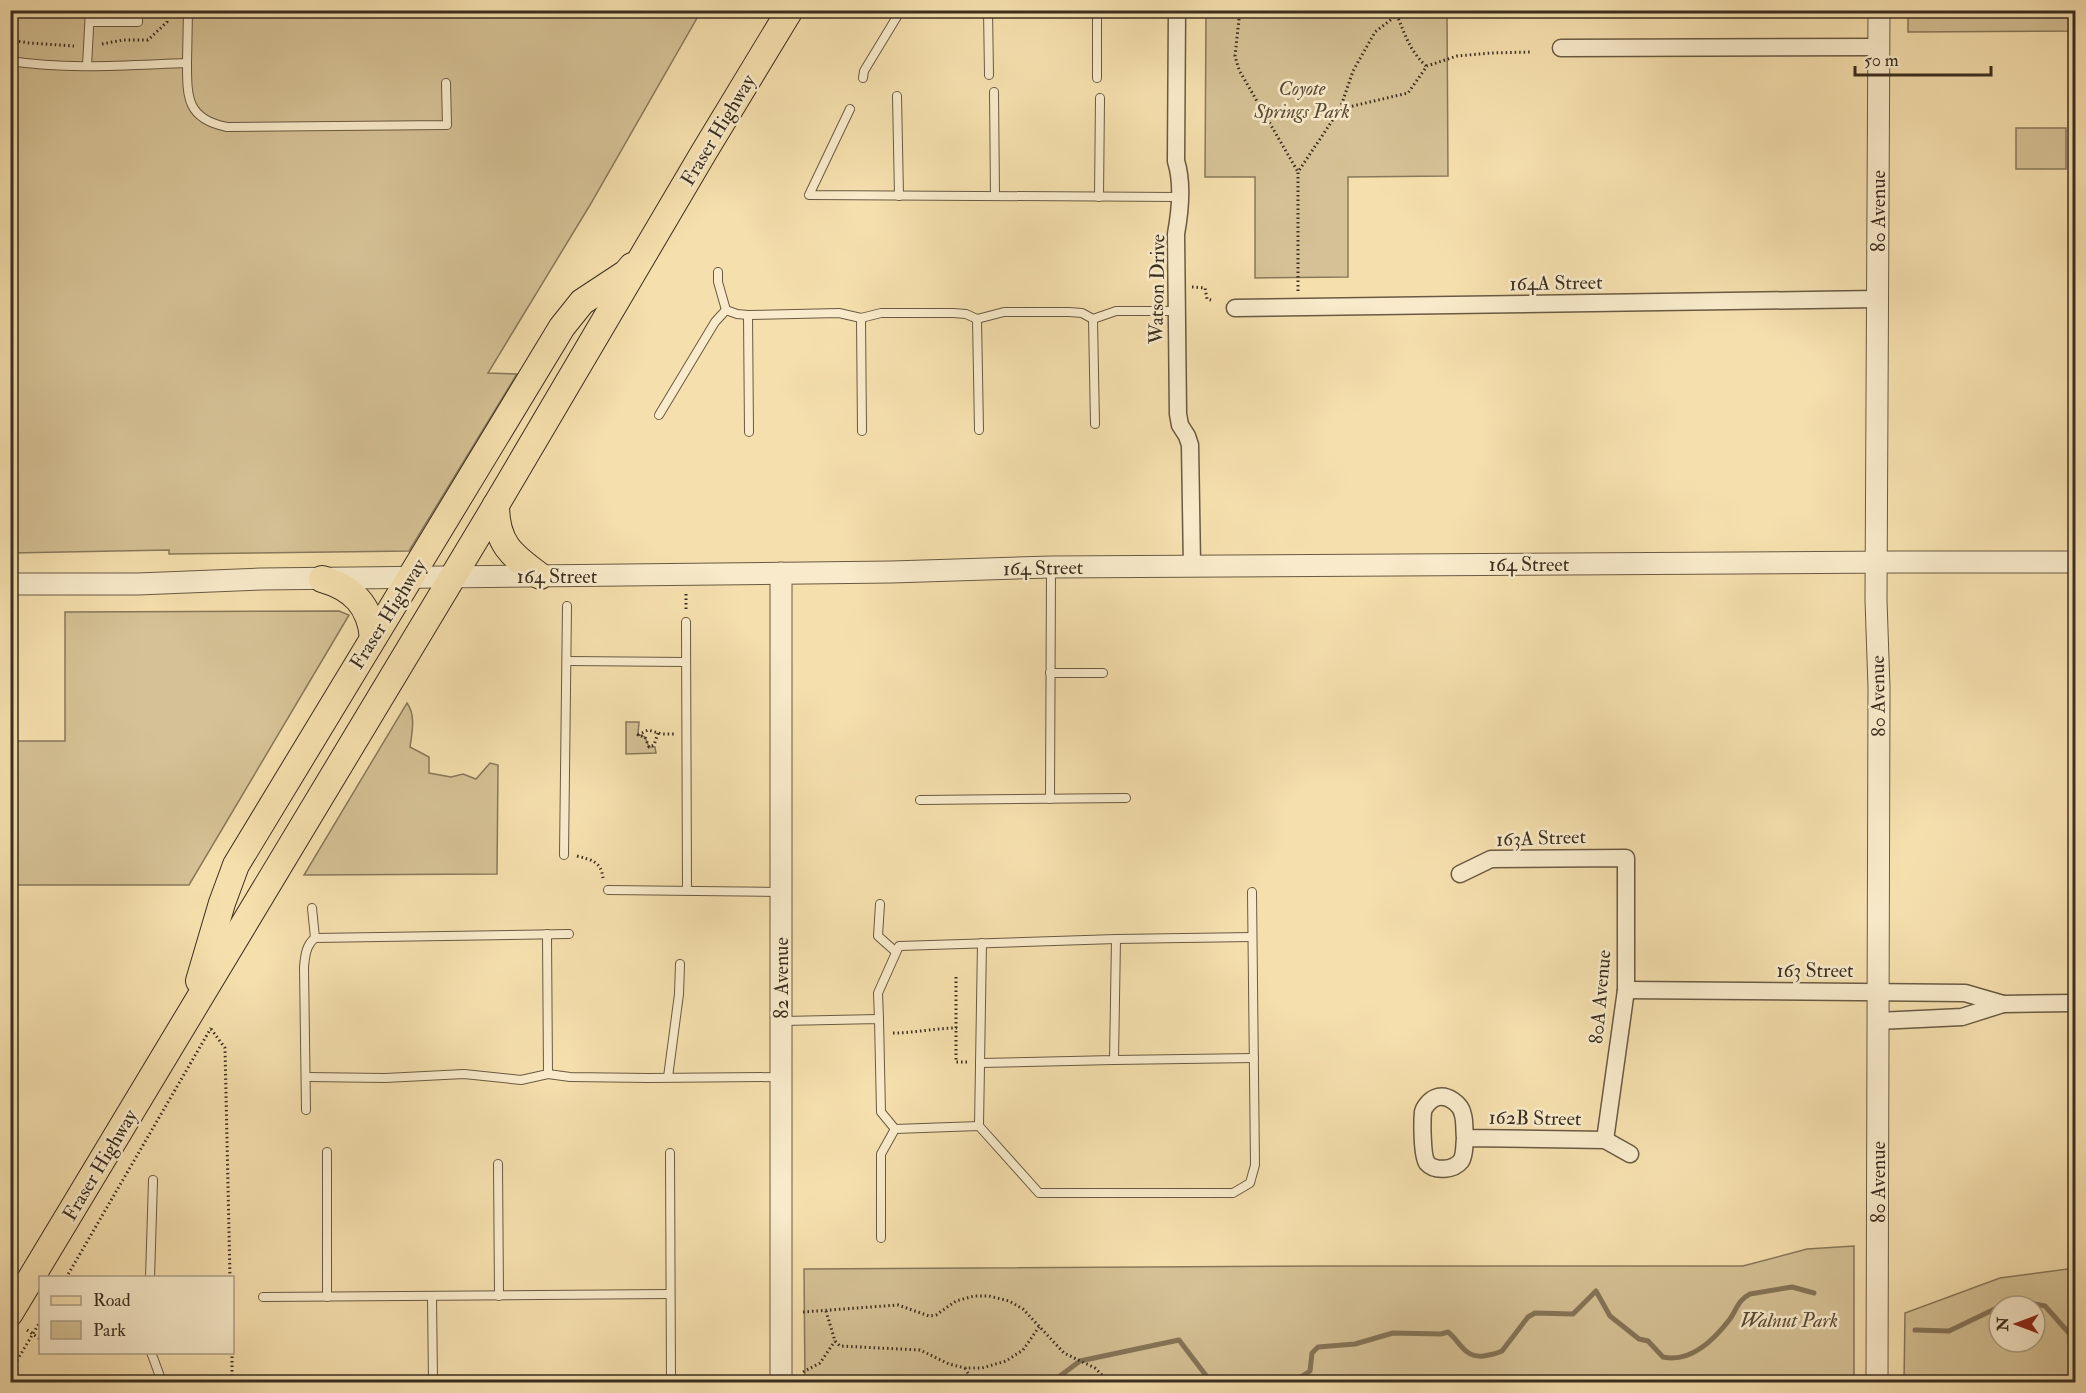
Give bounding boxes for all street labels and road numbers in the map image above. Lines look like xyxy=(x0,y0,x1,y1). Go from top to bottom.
street label: Fraser Highway xyxy=(675,69,762,190)
street label: 80 Avenue xyxy=(1866,170,1891,252)
street label: Watson Drive xyxy=(1144,234,1170,345)
street label: 164A Street xyxy=(1509,270,1603,296)
street label: 164 Street xyxy=(1489,552,1570,577)
street label: Fraser Highway xyxy=(344,553,432,674)
street label: 164 Street xyxy=(1003,555,1084,581)
street label: 164 Street xyxy=(517,564,598,589)
street label: 80 Avenue xyxy=(1865,655,1891,737)
street label: 163A Street xyxy=(1496,824,1587,852)
street label: 82 Avenue xyxy=(769,937,794,1019)
street label: 80A Avenue xyxy=(1583,949,1617,1045)
street label: 163 Street xyxy=(1776,958,1854,983)
street label: Fraser Highway xyxy=(57,1104,144,1225)
street label: 162B Street xyxy=(1488,1105,1582,1131)
street label: 80 Avenue xyxy=(1866,1141,1891,1223)

